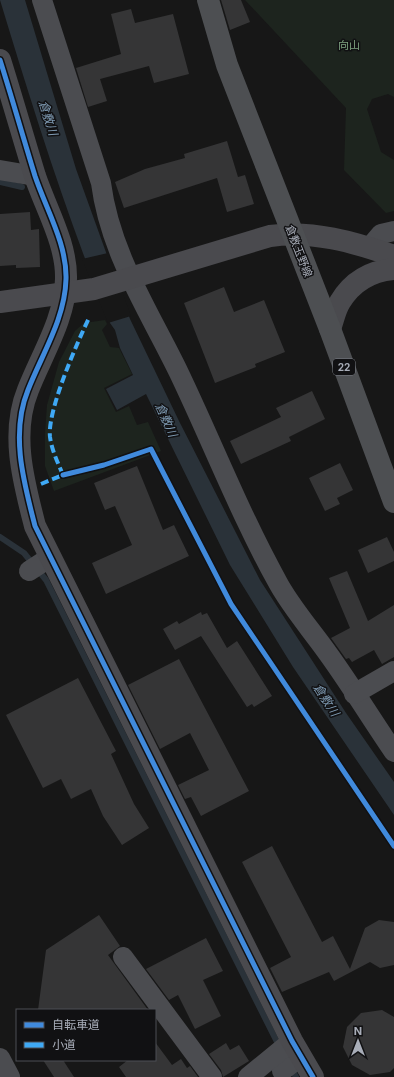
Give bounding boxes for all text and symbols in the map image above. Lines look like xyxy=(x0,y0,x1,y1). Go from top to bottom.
park label: 向山 xyxy=(338,38,360,52)
water label: 倉敷川 xyxy=(36,98,62,139)
street label: 倉敷玉野線 xyxy=(283,223,315,279)
road number: 22 xyxy=(333,359,355,375)
water label: 倉敷川 xyxy=(152,400,181,441)
water label: 倉敷川 xyxy=(310,681,344,721)
legend xyxy=(16,1009,156,1061)
text: 自転車道 xyxy=(52,1017,100,1032)
north arrow xyxy=(338,1021,378,1061)
text: N xyxy=(354,1024,362,1038)
text: 小道 xyxy=(52,1037,76,1052)

